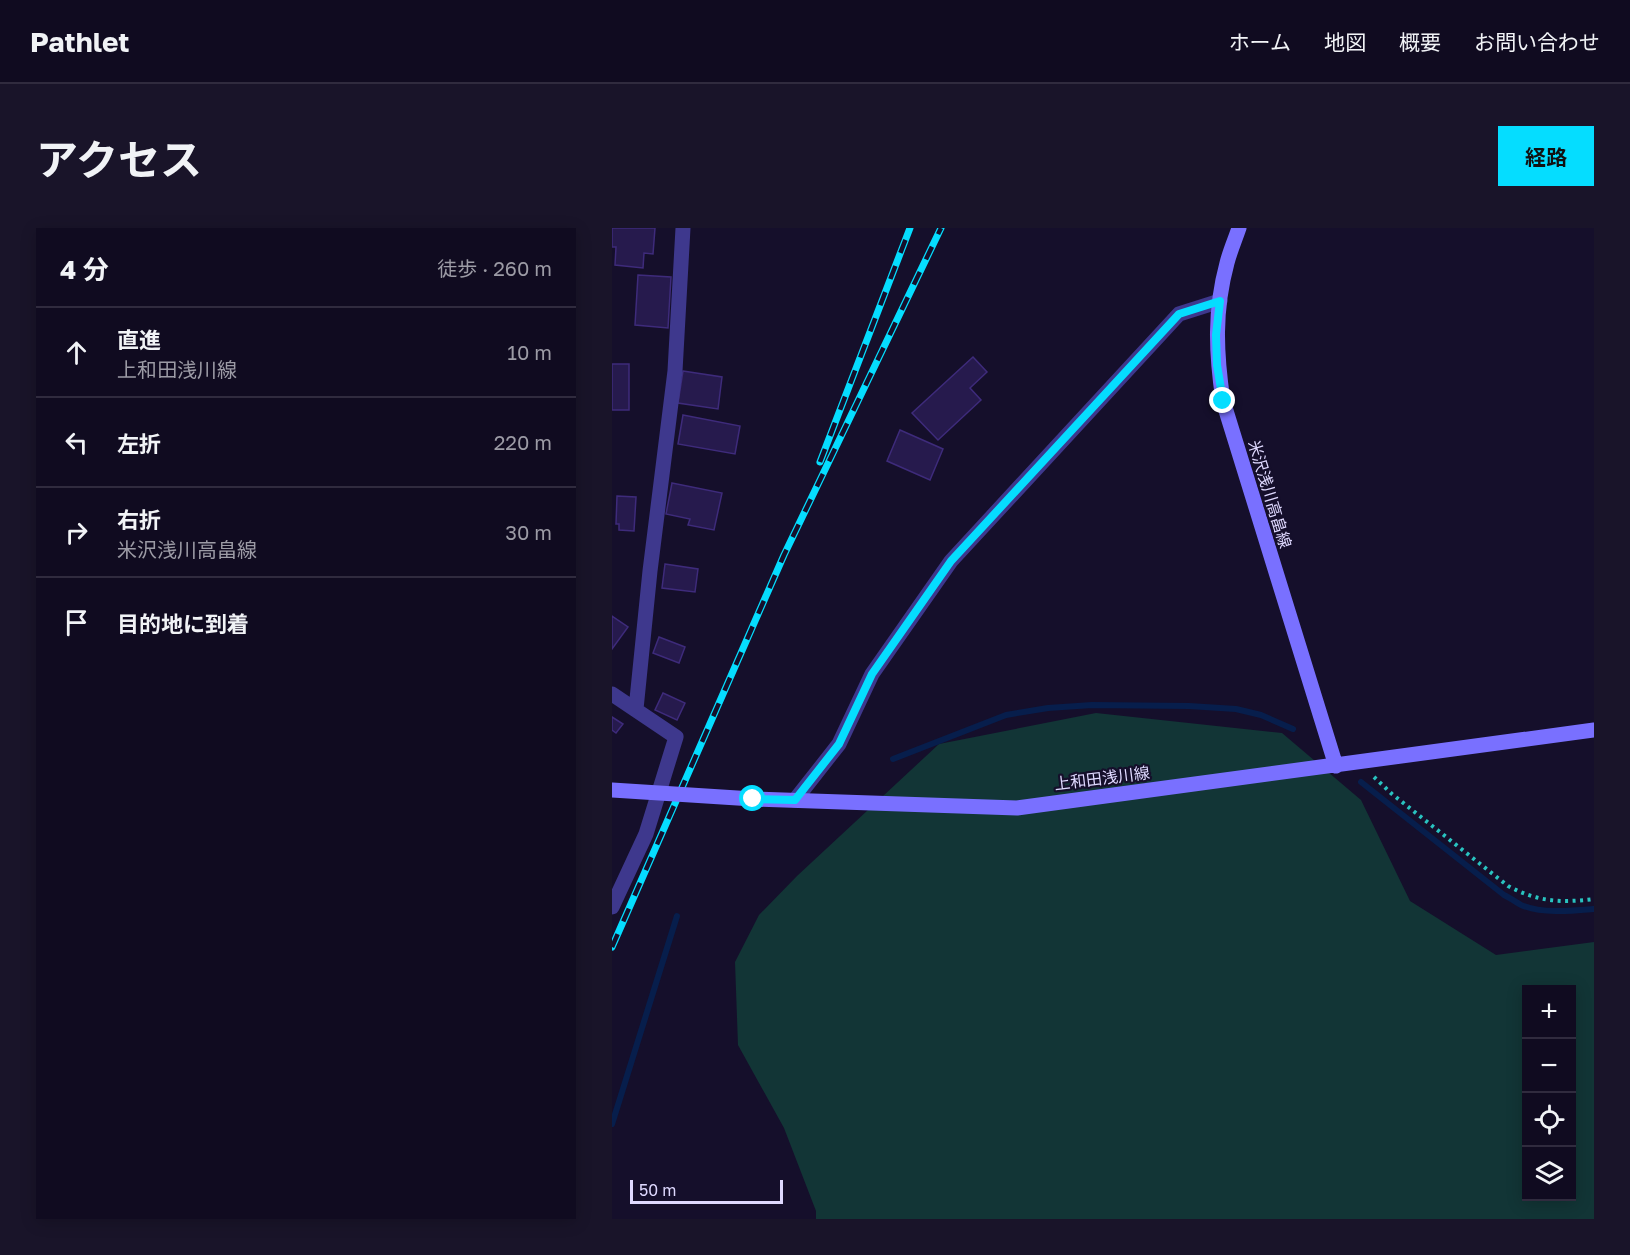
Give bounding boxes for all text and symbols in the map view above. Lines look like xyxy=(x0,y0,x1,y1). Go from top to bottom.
text: Pathlet xyxy=(30,25,130,58)
text: ホーム xyxy=(1229,29,1291,55)
text: 地図 xyxy=(1324,29,1366,55)
text: 概要 xyxy=(1399,29,1441,55)
text: お問い合わせ xyxy=(1474,29,1600,55)
button: 経路 xyxy=(1498,126,1594,186)
text: アクセス xyxy=(36,134,202,184)
text: 4 分 xyxy=(60,254,109,285)
text: 徒歩 · 260 m xyxy=(437,256,552,280)
text: 直進 xyxy=(117,326,161,353)
icon: ahead xyxy=(60,336,93,369)
text: 10 m xyxy=(507,340,552,364)
text: 上和田浅川線 xyxy=(117,357,237,381)
route end xyxy=(1209,387,1235,413)
icon: left xyxy=(60,426,93,459)
text: 左折 xyxy=(117,430,161,457)
text: 220 m xyxy=(494,430,552,454)
street label: 米沢浅川高畠線 xyxy=(1244,438,1296,550)
text: 右折 xyxy=(117,506,161,533)
icon: right xyxy=(60,516,93,549)
text: 30 m xyxy=(505,520,552,544)
text: 米沢浅川高畠線 xyxy=(117,537,257,561)
icon: arrive xyxy=(60,606,93,639)
text: 目的地に到着 xyxy=(117,610,249,637)
street label: 上和田浅川線 xyxy=(1053,762,1151,794)
route start xyxy=(739,785,765,811)
map controls xyxy=(1522,985,1576,1201)
button: + xyxy=(1522,985,1576,1039)
button: − xyxy=(1522,1039,1576,1093)
button: locate xyxy=(1522,1093,1576,1147)
button: layers xyxy=(1522,1147,1576,1201)
scale bar xyxy=(630,1177,783,1204)
text: 50 m xyxy=(639,1180,676,1200)

